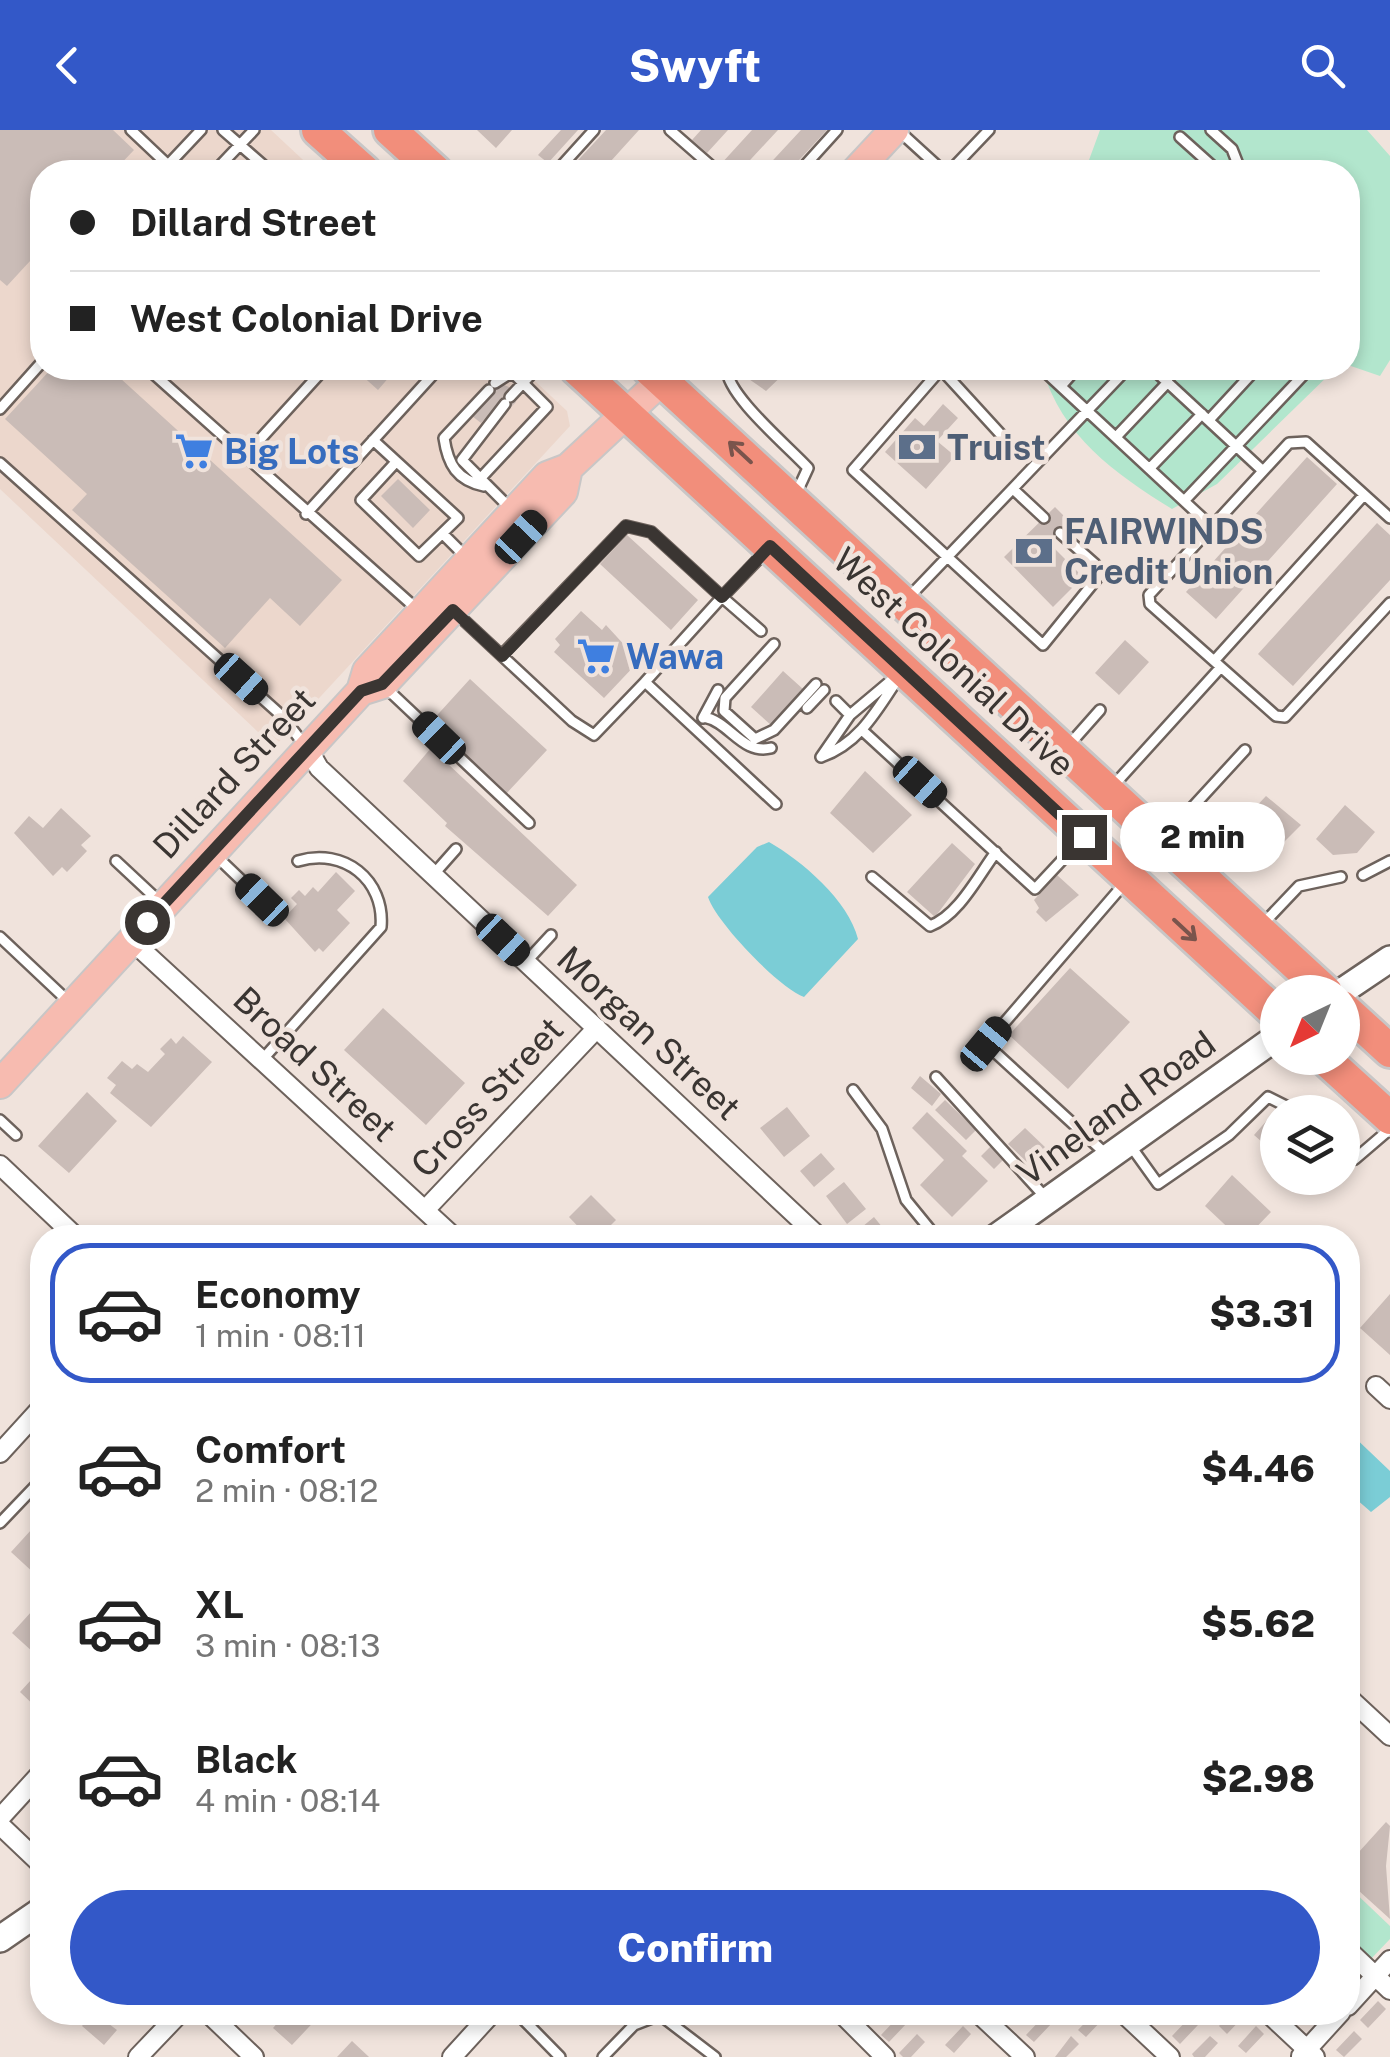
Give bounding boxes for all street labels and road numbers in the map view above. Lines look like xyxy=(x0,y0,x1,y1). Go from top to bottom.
street label: West Colonial Drive xyxy=(825,539,1083,785)
street label: Dillard Street xyxy=(145,679,323,867)
street label: Morgan Street xyxy=(549,938,749,1128)
street label: Broad Street xyxy=(225,978,405,1150)
street label: Cross Street xyxy=(403,1009,571,1185)
street label: Vineland Road xyxy=(1009,1022,1223,1194)

